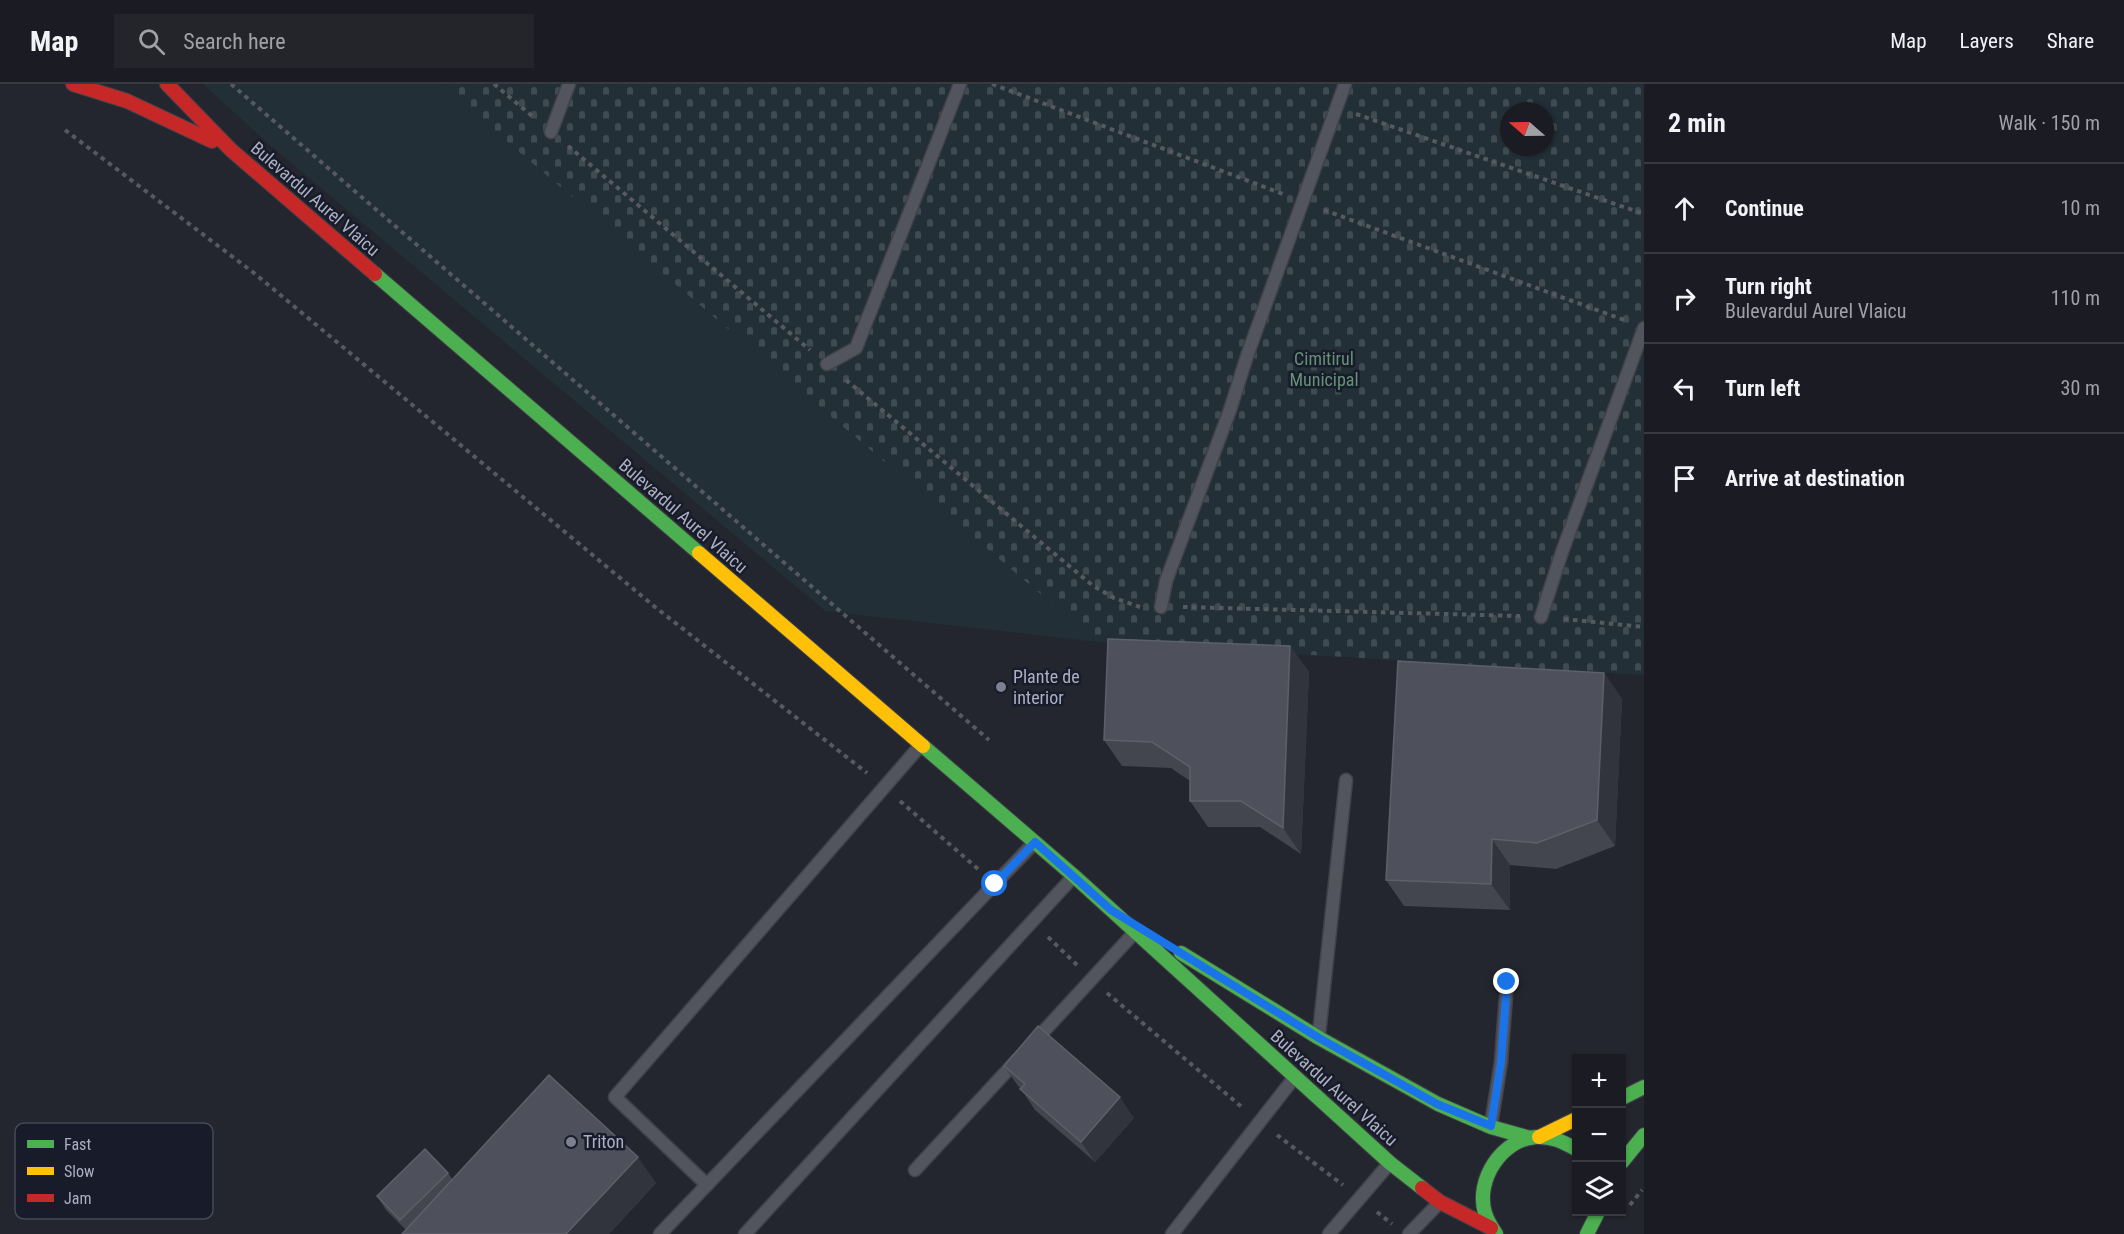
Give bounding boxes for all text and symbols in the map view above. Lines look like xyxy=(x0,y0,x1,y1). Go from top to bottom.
search box xyxy=(114,14,534,68)
text: Map xyxy=(30,25,78,58)
icon: search xyxy=(135,25,168,58)
text: Search here xyxy=(183,29,286,54)
text: Map xyxy=(1890,29,1927,53)
text: Layers xyxy=(1960,29,2014,53)
text: Share xyxy=(2047,29,2094,53)
north arrow xyxy=(1500,102,1554,156)
text: 2 min xyxy=(1668,108,1726,138)
text: Walk · 150 m xyxy=(1999,111,2100,135)
street label: Bulevardul Aurel Vlaicu xyxy=(247,137,384,260)
icon: ahead xyxy=(1668,192,1701,225)
text: Continue xyxy=(1725,196,1804,221)
text: 10 m xyxy=(2061,196,2100,220)
text: Turn right xyxy=(1725,274,1812,299)
icon: right xyxy=(1668,282,1701,315)
text: 110 m xyxy=(2051,286,2100,310)
text: Bulevardul Aurel Vlaicu xyxy=(1725,299,1907,323)
park label: Cimitirul Municipal xyxy=(1289,348,1359,390)
icon: left xyxy=(1668,372,1701,405)
text: Turn left xyxy=(1725,376,1800,401)
text: 30 m xyxy=(2061,376,2100,400)
street label: Bulevardul Aurel Vlaicu xyxy=(615,454,752,577)
icon: arrive xyxy=(1668,462,1701,495)
text: Arrive at destination xyxy=(1725,466,1905,491)
place label: Plante de interior xyxy=(1013,666,1080,708)
marker: Plante de interior xyxy=(994,680,1008,694)
route start xyxy=(981,870,1007,896)
route end xyxy=(1493,968,1519,994)
street label: Bulevardul Aurel Vlaicu xyxy=(1267,1025,1402,1150)
map controls xyxy=(1572,1054,1626,1216)
button: + xyxy=(1572,1054,1626,1108)
button: − xyxy=(1572,1108,1626,1162)
legend xyxy=(15,1123,213,1219)
place label: Triton xyxy=(583,1131,624,1152)
text: Fast xyxy=(64,1135,91,1154)
marker: Triton xyxy=(564,1135,578,1149)
text: Slow xyxy=(64,1162,94,1181)
button: layers xyxy=(1572,1162,1626,1216)
text: Jam xyxy=(64,1189,91,1208)

